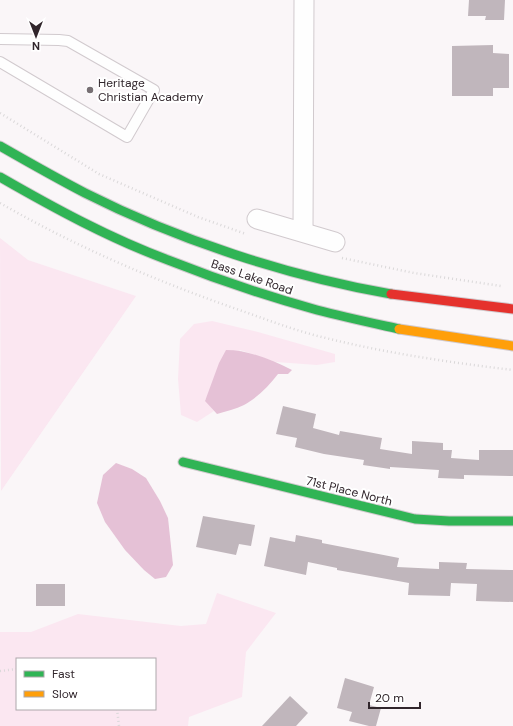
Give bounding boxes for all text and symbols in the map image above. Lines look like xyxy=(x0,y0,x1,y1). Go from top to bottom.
north arrow xyxy=(16,16,56,56)
text: N xyxy=(32,39,40,53)
place label: Heritage Christian Academy xyxy=(98,75,204,105)
marker: Heritage Christian Academy xyxy=(85,85,95,95)
street label: Bass Lake Road xyxy=(209,256,295,298)
street label: 71st Place North xyxy=(304,473,394,509)
legend xyxy=(16,658,156,710)
text: Fast xyxy=(52,666,75,682)
scale bar xyxy=(369,684,420,710)
text: Slow xyxy=(52,686,78,702)
text: 20 m xyxy=(375,690,404,706)

